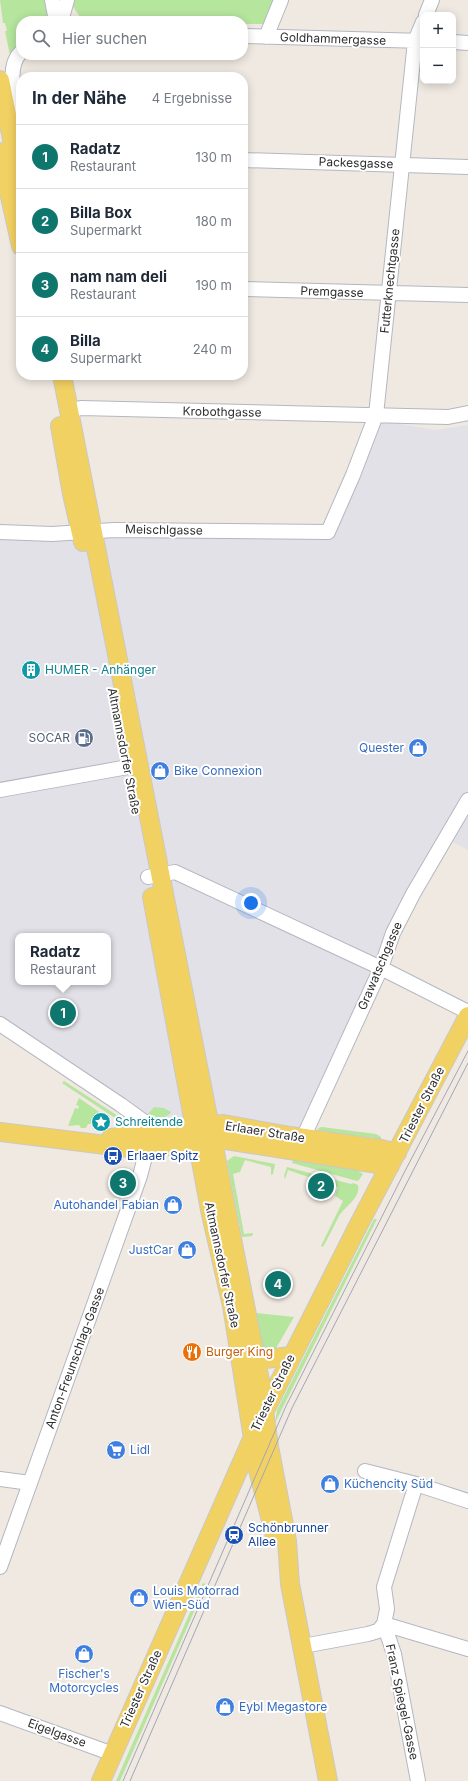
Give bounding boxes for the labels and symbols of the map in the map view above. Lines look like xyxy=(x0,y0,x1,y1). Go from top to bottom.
street label: Goldhammergasse xyxy=(280,29,386,48)
street label: Packesgasse xyxy=(318,154,394,171)
street label: Futterknechtgasse xyxy=(377,228,402,334)
street label: Premgasse xyxy=(300,283,364,300)
street label: Krobothgasse xyxy=(182,403,262,420)
street label: Meischlgasse xyxy=(125,521,203,538)
building icon: HUMER - Anhänger xyxy=(20,659,42,681)
place label: HUMER - Anhänger xyxy=(45,662,157,677)
street label: Altmannsdorfer Straße xyxy=(105,686,144,815)
fuel station icon: SOCAR xyxy=(73,727,95,749)
place label: SOCAR xyxy=(29,730,70,745)
shop icon: Quester xyxy=(407,737,429,759)
place label: Quester xyxy=(359,740,404,755)
shop icon: Bike Connexion xyxy=(149,760,171,782)
place label: Bike Connexion xyxy=(174,763,262,778)
your location xyxy=(241,893,261,913)
street label: Grawatschgasse xyxy=(354,919,405,1012)
pin: 1 xyxy=(50,998,76,1028)
street label: Triester Straße xyxy=(396,1064,447,1146)
place icon: Schreitende xyxy=(90,1111,112,1133)
place label: Schreitende xyxy=(115,1114,183,1129)
street label: Erlaaer Straße xyxy=(224,1118,306,1145)
bus stop icon: Erlaaer Spitz xyxy=(102,1145,124,1167)
place label: Erlaaer Spitz xyxy=(127,1148,199,1163)
pin: 3 xyxy=(110,1168,136,1198)
pin: 2 xyxy=(308,1171,334,1201)
shop icon: Autohandel Fabian xyxy=(162,1194,184,1216)
place label: Autohandel Fabian xyxy=(53,1197,159,1212)
street label: Altmannsdorfer Straße xyxy=(202,1200,243,1329)
shop icon: JustCar xyxy=(176,1239,198,1261)
place label: JustCar xyxy=(129,1242,173,1257)
pin: 4 xyxy=(265,1269,291,1299)
street label: Anton-Freunschlag-Gasse xyxy=(42,1285,107,1431)
restaurant icon: Burger King xyxy=(181,1341,203,1363)
place label: Burger King xyxy=(206,1344,273,1359)
street label: Triester Straße xyxy=(247,1352,298,1434)
supermarket icon: Lidl xyxy=(105,1439,127,1461)
place label: Lidl xyxy=(130,1442,150,1457)
shop icon: Küchencity Süd xyxy=(319,1473,341,1495)
place label: Küchencity Süd xyxy=(344,1476,433,1491)
place label: Schönbrunner Allee xyxy=(248,1520,329,1549)
station icon: Schönbrunner Allee xyxy=(223,1524,245,1546)
place label: Louis Motorrad Wien-Süd xyxy=(153,1583,239,1612)
shop icon: Louis Motorrad Wien-Süd xyxy=(128,1587,150,1609)
shop icon: Fischer's Motorcycles xyxy=(73,1643,95,1665)
street label: Franz Spiegel-Gasse xyxy=(383,1643,422,1761)
street label: Triester Straße xyxy=(117,1647,164,1730)
place label: Fischer's Motorcycles xyxy=(49,1666,119,1695)
shop icon: Eybl Megastore xyxy=(214,1696,236,1718)
place label: Eybl Megastore xyxy=(239,1699,327,1714)
street label: Eigelgasse xyxy=(26,1715,88,1750)

